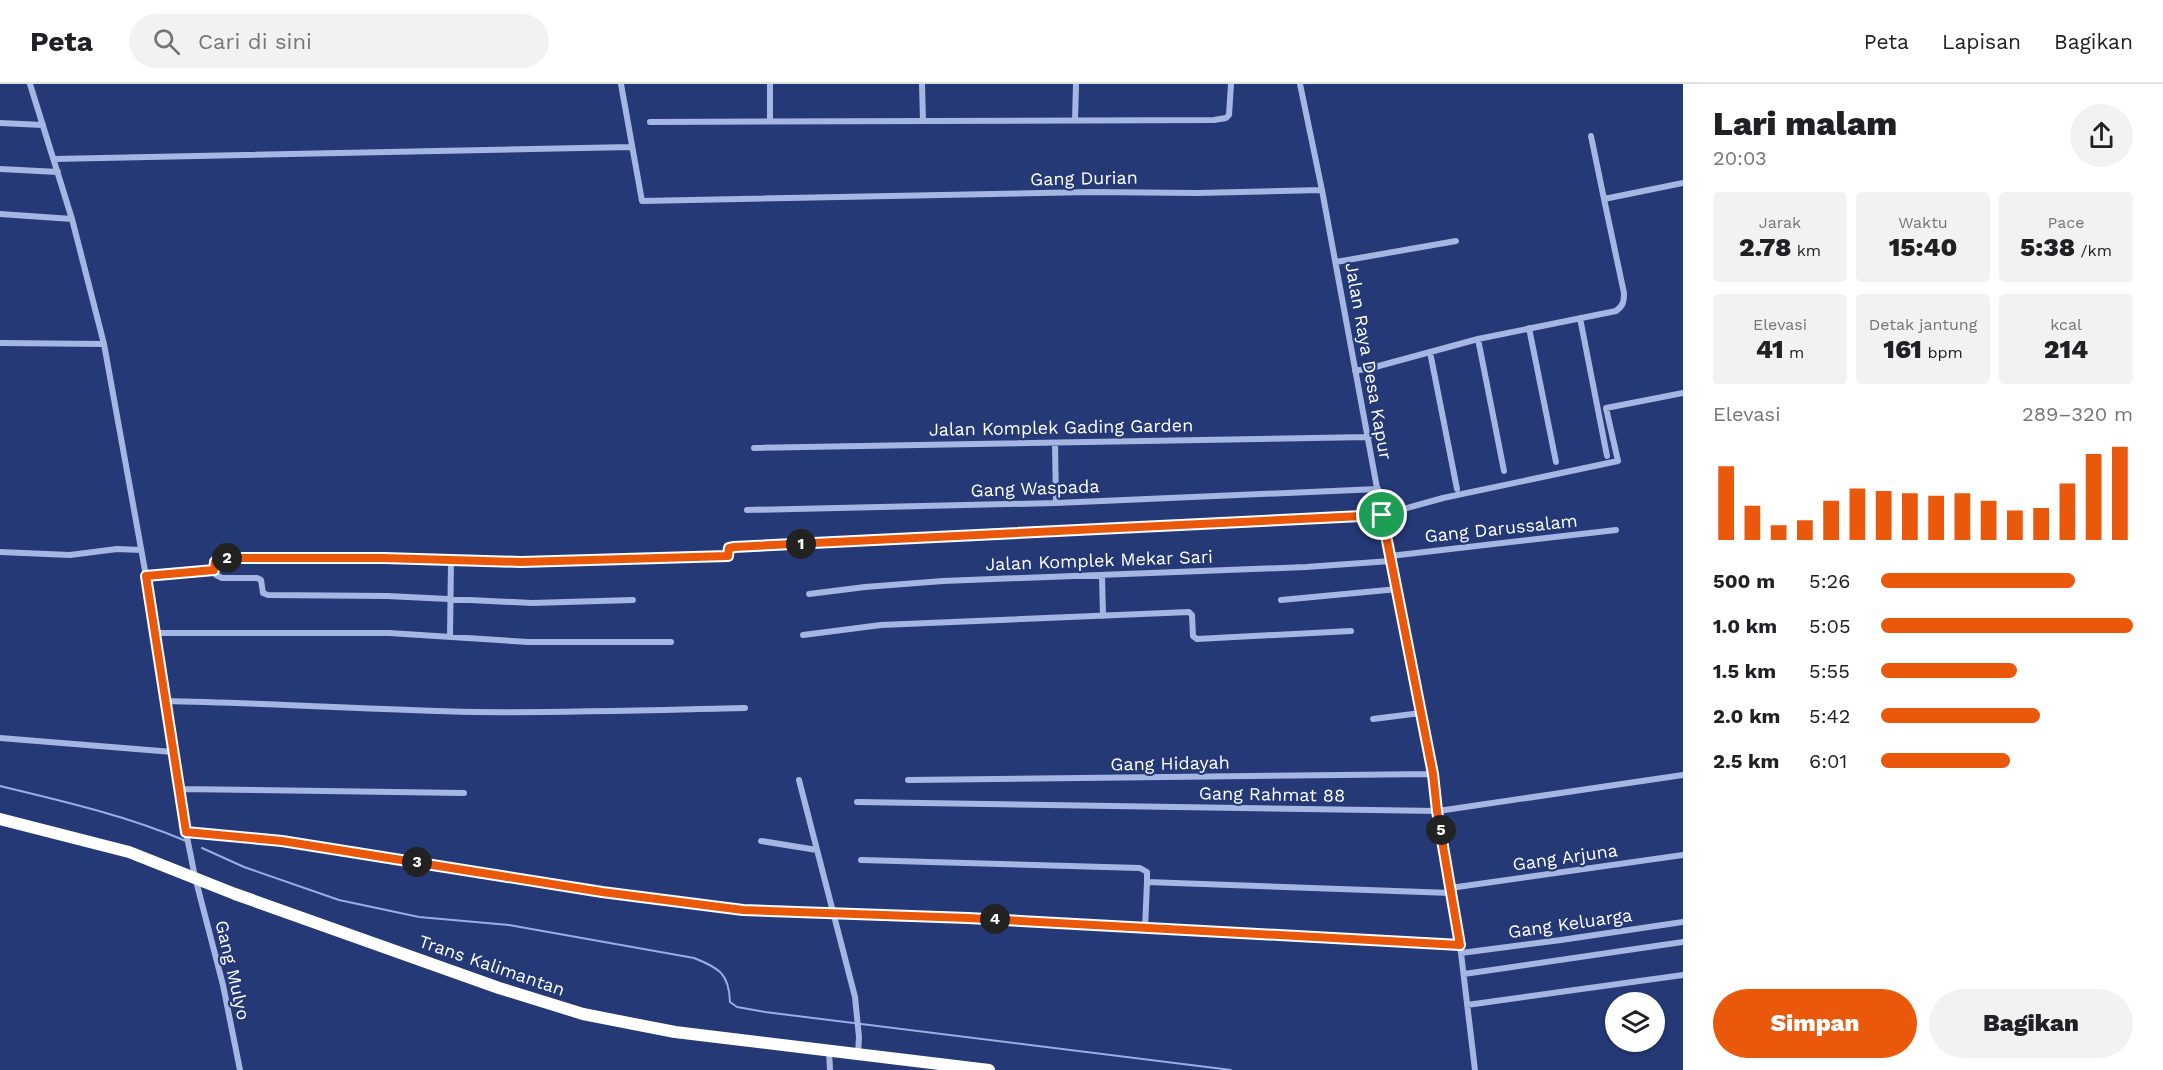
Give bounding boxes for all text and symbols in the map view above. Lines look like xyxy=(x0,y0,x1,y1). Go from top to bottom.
search box xyxy=(129,14,549,68)
text: Peta xyxy=(30,25,93,58)
icon: search xyxy=(150,25,183,58)
text: Cari di sini xyxy=(198,29,312,54)
text: Peta xyxy=(1864,29,1909,54)
text: Lapisan xyxy=(1942,29,2021,54)
text: Bagikan xyxy=(2054,29,2133,54)
text: Lari malam xyxy=(1713,104,1897,143)
button: share xyxy=(2070,104,2133,167)
text: 20:03 xyxy=(1713,146,1767,170)
street label: Gang Durian xyxy=(1030,167,1138,189)
text: Jarak xyxy=(1759,213,1801,232)
text: Waktu xyxy=(1898,213,1948,232)
text: Pace xyxy=(2047,213,2085,232)
text: 2.78 xyxy=(1739,232,1791,262)
text: 15:40 xyxy=(1889,232,1957,262)
text: 5:38 xyxy=(2020,232,2075,262)
text: km xyxy=(1791,241,1821,260)
text: /km xyxy=(2075,241,2112,260)
street label: Jalan Raya Desa Kapur xyxy=(1341,261,1397,461)
text: Elevasi xyxy=(1753,315,1807,334)
text: Detak jantung xyxy=(1869,315,1977,334)
text: kcal xyxy=(2050,315,2082,334)
text: 41 xyxy=(1756,334,1784,364)
text: 161 xyxy=(1883,334,1922,364)
text: 214 xyxy=(2044,334,2088,364)
text: m xyxy=(1784,343,1804,362)
text: bpm xyxy=(1922,343,1963,362)
text: Elevasi xyxy=(1713,402,1780,426)
text: 289–320 m xyxy=(2022,402,2133,426)
street label: Jalan Komplek Gading Garden xyxy=(929,414,1193,440)
street label: Gang Waspada xyxy=(970,475,1100,501)
pin xyxy=(1356,489,1407,540)
icon: arrive xyxy=(1365,498,1398,531)
street label: Gang Darussalam xyxy=(1423,510,1579,546)
pin: 1 xyxy=(786,529,816,559)
text: 1 xyxy=(798,534,804,553)
pin: 2 xyxy=(212,543,242,573)
street label: Jalan Komplek Mekar Sari xyxy=(985,546,1213,574)
text: 2 xyxy=(222,548,232,567)
text: 500 m xyxy=(1713,569,1775,593)
text: 5:26 xyxy=(1809,569,1850,593)
text: 1.0 km xyxy=(1713,614,1777,638)
text: 5:05 xyxy=(1809,614,1851,638)
text: 1.5 km xyxy=(1713,659,1776,683)
text: 5:55 xyxy=(1809,659,1850,683)
text: 2.0 km xyxy=(1713,704,1780,728)
text: 5:42 xyxy=(1809,704,1850,728)
text: 2.5 km xyxy=(1713,749,1779,773)
text: 6:01 xyxy=(1809,749,1847,773)
street label: Gang Hidayah xyxy=(1110,751,1230,775)
street label: Gang Rahmat 88 xyxy=(1199,782,1345,806)
pin: 5 xyxy=(1426,815,1456,845)
text: 5 xyxy=(1436,820,1446,839)
street label: Gang Arjuna xyxy=(1511,839,1619,875)
pin: 3 xyxy=(402,847,432,877)
text: 3 xyxy=(412,852,422,871)
pin: 4 xyxy=(980,904,1010,934)
street label: Gang Keluarga xyxy=(1507,904,1633,942)
text: 4 xyxy=(990,909,1000,928)
street label: Gang Mulyo xyxy=(211,918,255,1022)
street label: Trans Kalimantan xyxy=(416,930,568,1000)
button: Simpan xyxy=(1713,989,1917,1058)
button: Bagikan xyxy=(1929,989,2133,1058)
map controls xyxy=(1605,992,1665,1052)
button: layers xyxy=(1605,992,1665,1052)

